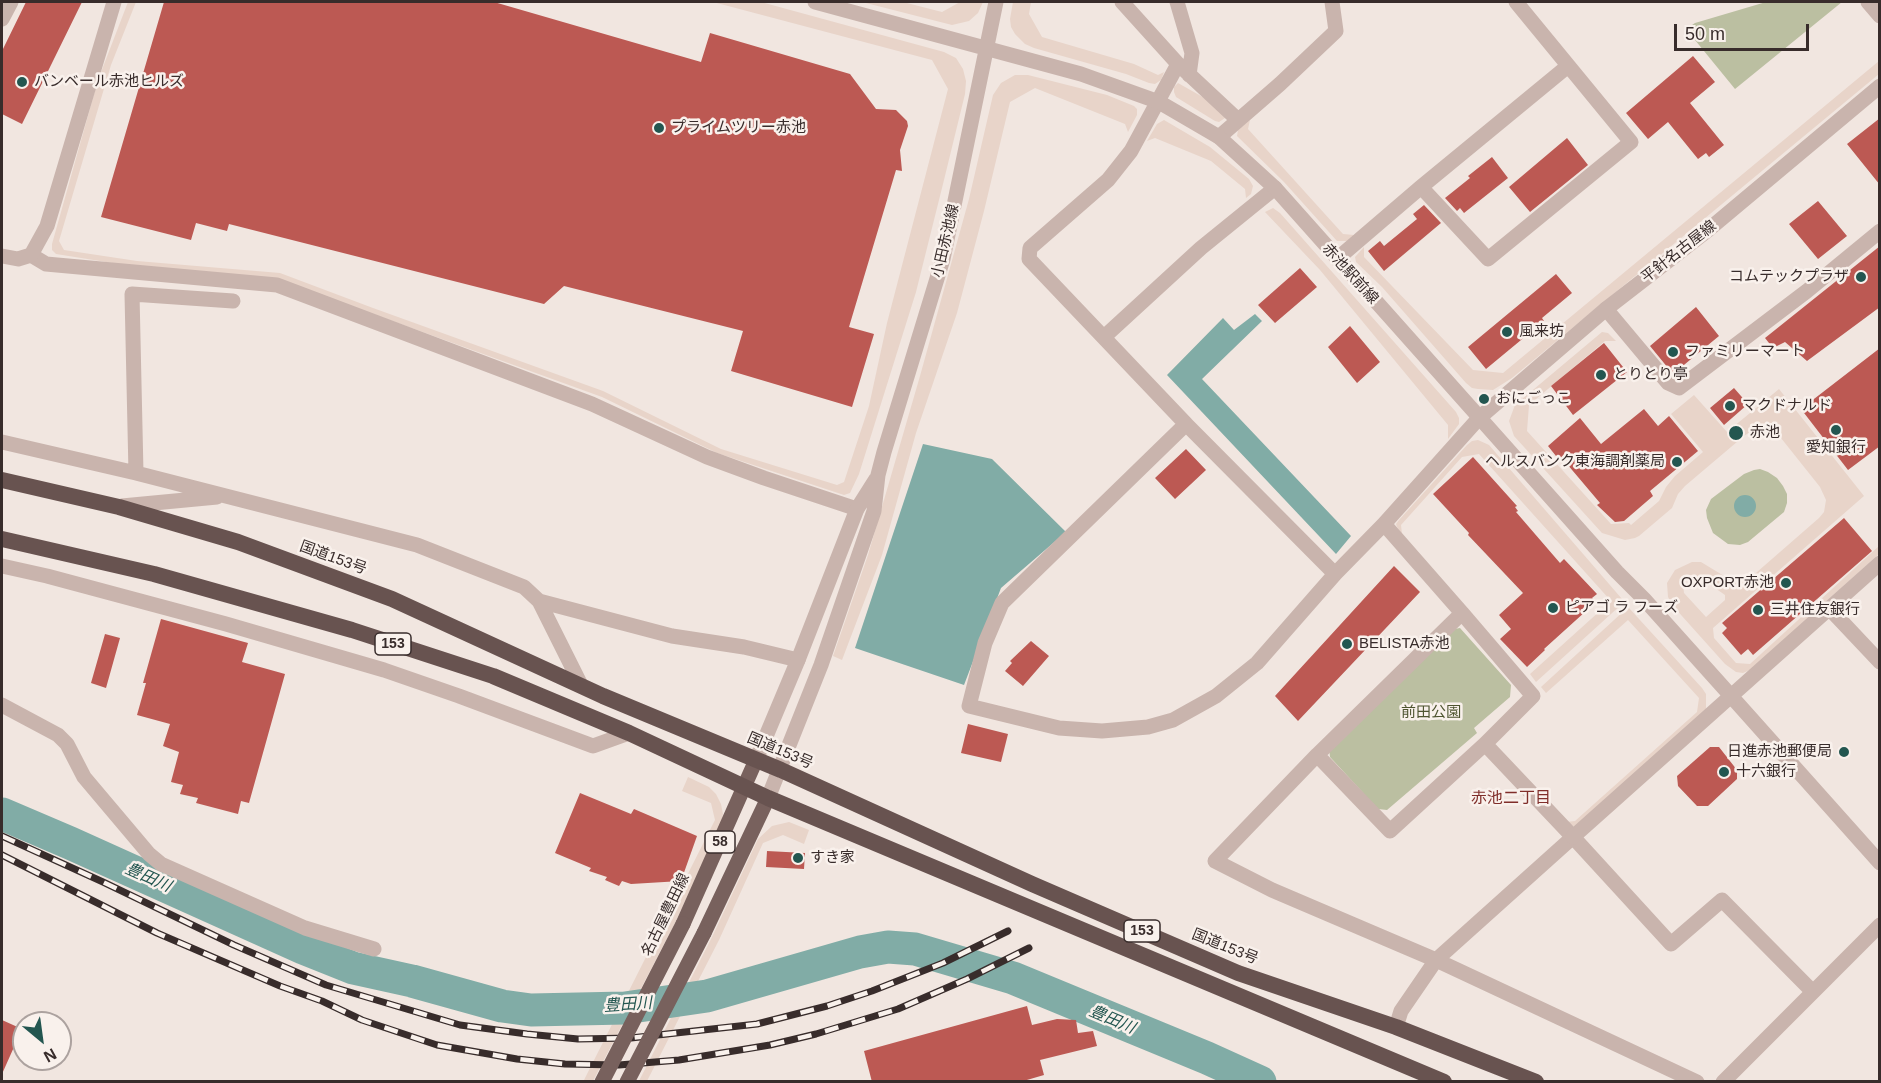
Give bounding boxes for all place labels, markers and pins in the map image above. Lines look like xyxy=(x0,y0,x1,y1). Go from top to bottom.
place label: バンベール赤池ヒルズ xyxy=(34,73,184,91)
marker: バンベール赤池ヒルズ xyxy=(15,75,29,89)
place label: プライムツリー赤池 xyxy=(671,119,806,137)
marker: プライムツリー赤池 xyxy=(652,121,666,135)
place label: コムテックプラザ xyxy=(1729,268,1849,286)
marker: コムテックプラザ xyxy=(1854,270,1868,284)
place label: 風来坊 xyxy=(1519,323,1564,341)
marker: 風来坊 xyxy=(1500,325,1514,339)
place label: ファミリーマート xyxy=(1685,343,1805,361)
marker: ファミリーマート xyxy=(1666,345,1680,359)
place label: とりとり亭 xyxy=(1613,366,1688,384)
marker: とりとり亭 xyxy=(1594,368,1608,382)
place label: おにごっこ xyxy=(1496,390,1571,408)
marker: おにごっこ xyxy=(1477,392,1491,406)
place label: マクドナルド xyxy=(1742,397,1832,415)
marker: マクドナルド xyxy=(1723,399,1737,413)
marker: 愛知銀行 xyxy=(1829,423,1843,437)
marker: 赤池 xyxy=(1727,424,1745,442)
place label: 赤池 xyxy=(1750,424,1780,442)
place label: 愛知銀行 xyxy=(1806,439,1866,457)
place label: ヘルスバンク東海調剤薬局 xyxy=(1485,453,1665,471)
marker: ヘルスバンク東海調剤薬局 xyxy=(1670,455,1684,469)
place label: OXPORT赤池 xyxy=(1681,574,1774,592)
marker: OXPORT赤池 xyxy=(1779,576,1793,590)
place label: ピアゴ ラ フーズ xyxy=(1565,599,1678,617)
marker: ピアゴ ラ フーズ xyxy=(1546,601,1560,615)
place label: 三井住友銀行 xyxy=(1770,601,1860,619)
marker: 三井住友銀行 xyxy=(1751,603,1765,617)
place label: BELISTA赤池 xyxy=(1359,635,1450,653)
marker: BELISTA赤池 xyxy=(1340,637,1354,651)
place label: 日進赤池郵便局 xyxy=(1727,743,1832,761)
marker: 日進赤池郵便局 xyxy=(1837,745,1851,759)
place label: 十六銀行 xyxy=(1736,763,1796,781)
marker: 十六銀行 xyxy=(1717,765,1731,779)
place label: すき家 xyxy=(810,849,855,867)
marker: すき家 xyxy=(791,851,805,865)

